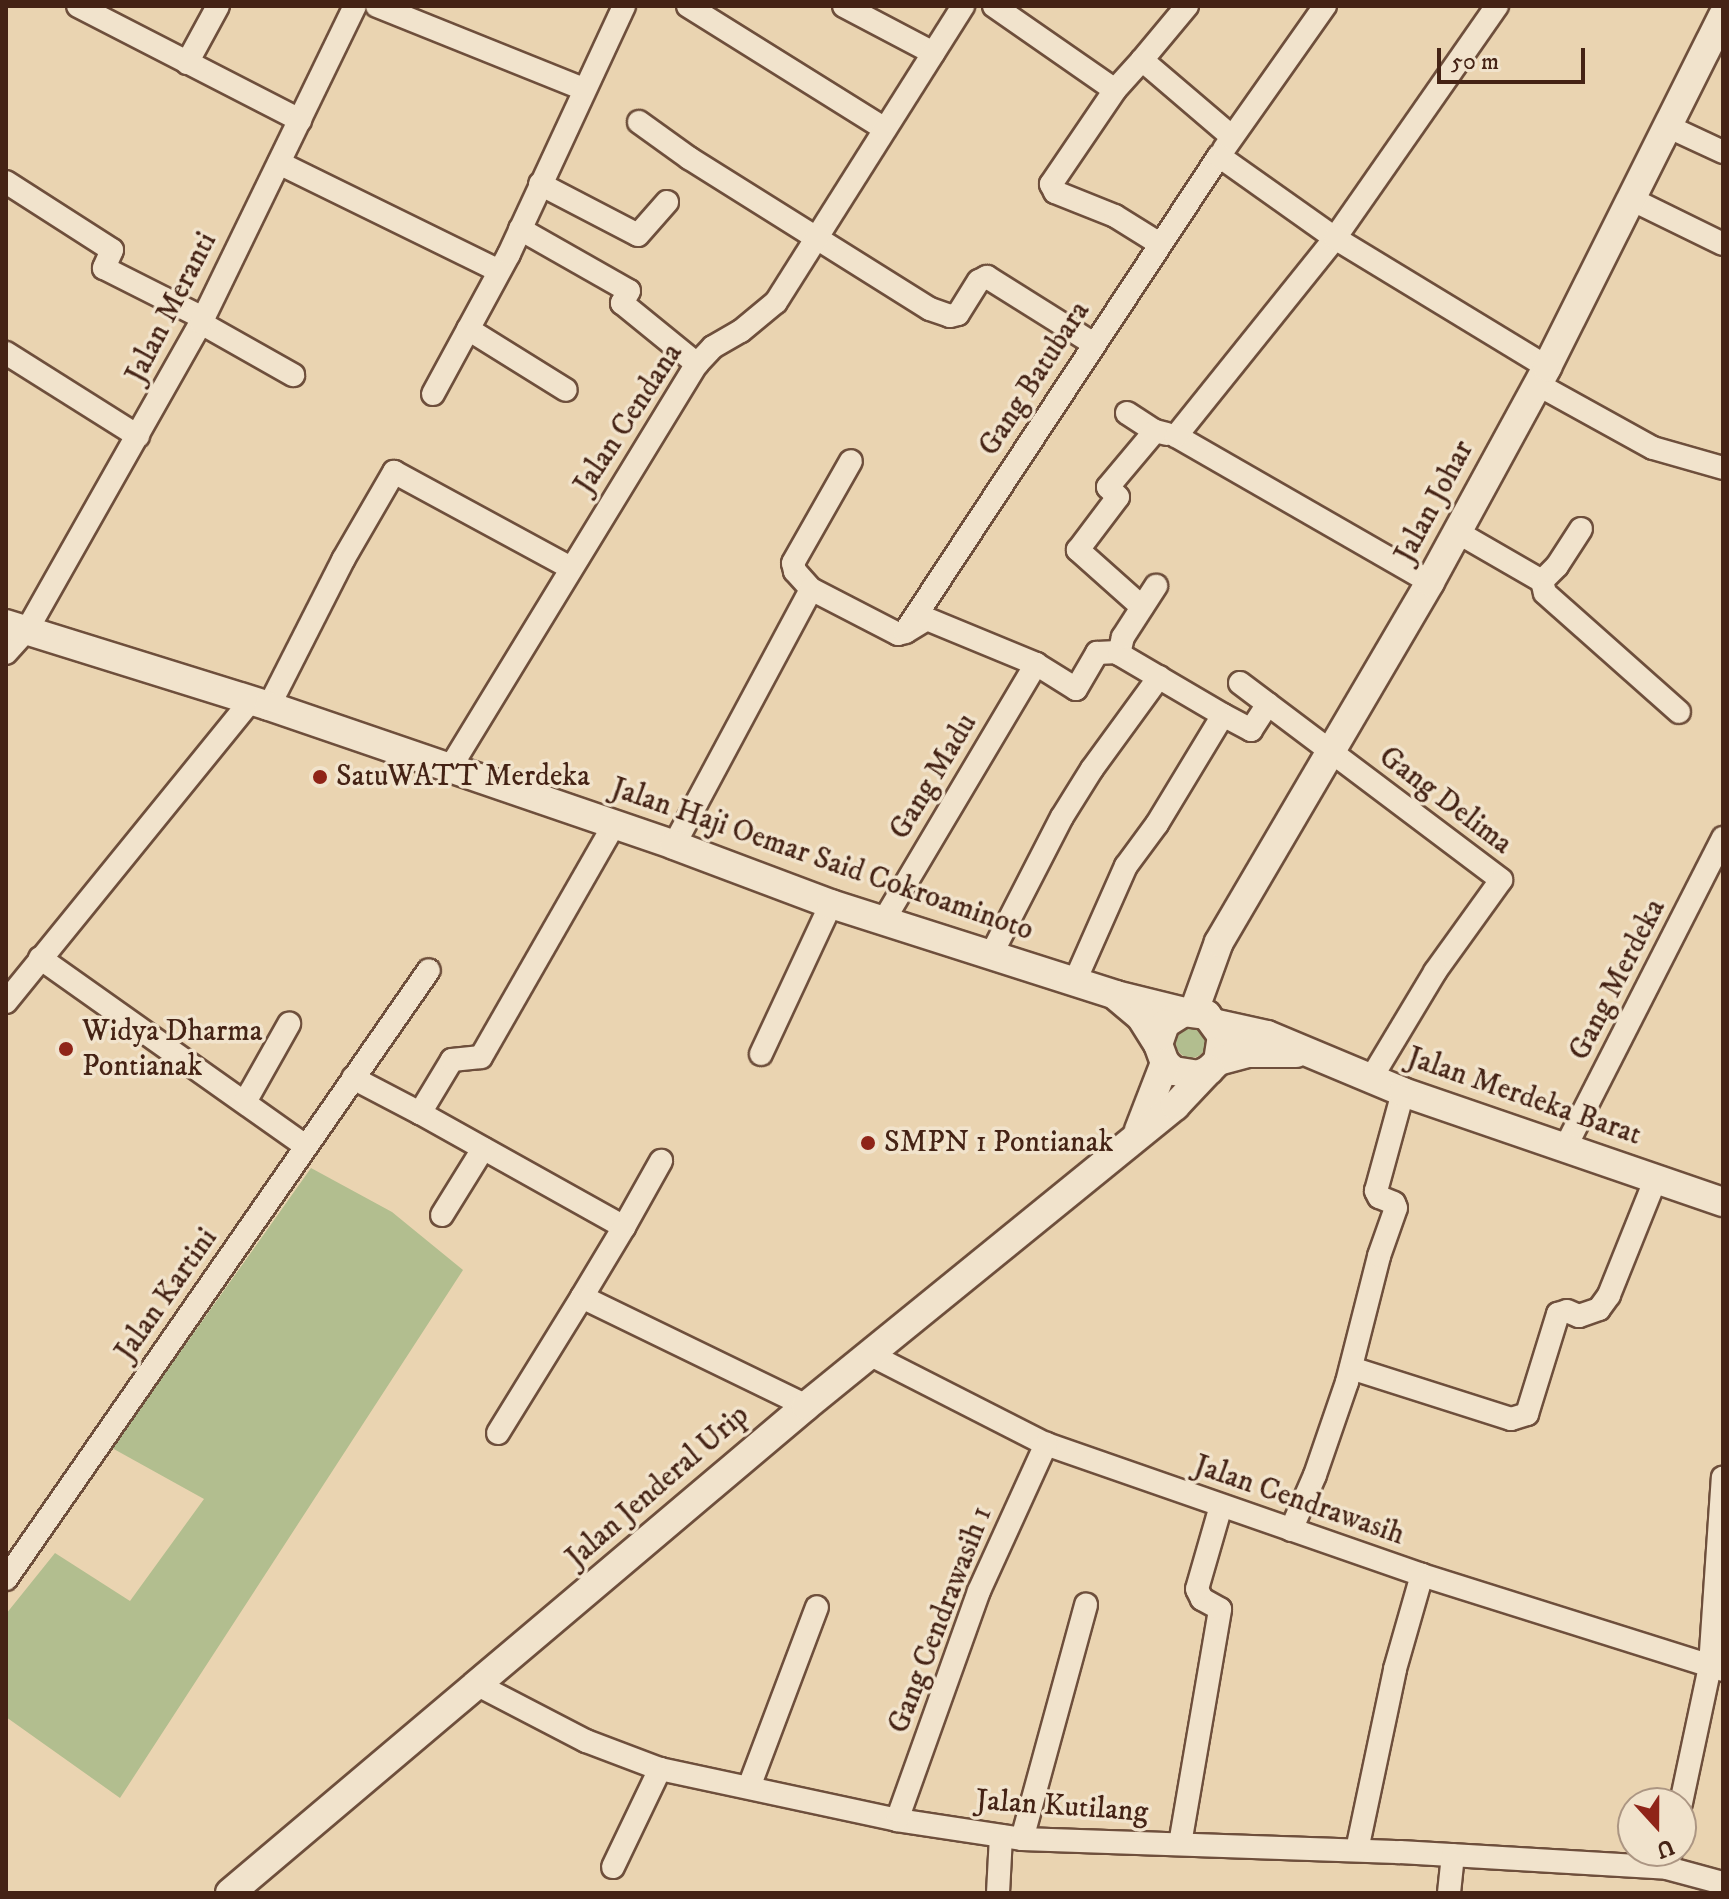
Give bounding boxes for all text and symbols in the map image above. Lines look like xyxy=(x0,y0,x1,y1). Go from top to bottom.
scale bar xyxy=(1441,32,1589,82)
text: 50 m xyxy=(1451,47,1499,77)
street label: Jalan Meranti xyxy=(119,227,225,389)
street label: Gang Batubara xyxy=(972,295,1098,463)
street label: Jalan Cendana xyxy=(567,337,691,501)
street label: Jalan Johar xyxy=(1388,435,1482,569)
street label: Gang Madu xyxy=(883,708,985,846)
street label: Gang Delima xyxy=(1371,739,1519,863)
place label: SatuWATT Merdeka xyxy=(336,759,590,795)
marker: SatuWATT Merdeka xyxy=(311,768,329,786)
street label: Jalan Haji Oemar Said Cokroaminoto xyxy=(606,771,1038,949)
street label: Gang Merdeka xyxy=(1562,893,1674,1067)
place label: Widya Dharma Pontianak xyxy=(82,1014,262,1084)
marker: Widya Dharma Pontianak xyxy=(57,1040,75,1058)
street label: Jalan Merdeka Barat xyxy=(1402,1040,1646,1154)
place label: SMPN 1 Pontianak xyxy=(884,1125,1113,1161)
marker: SMPN 1 Pontianak xyxy=(859,1134,877,1152)
street label: Jalan Kartini xyxy=(108,1222,226,1368)
street label: Jalan Jenderal Urip xyxy=(559,1398,757,1576)
street label: Jalan Cendrawasih xyxy=(1189,1448,1409,1554)
street label: Gang Cendrawasih 1 xyxy=(881,1502,1001,1738)
street label: Jalan Kutilang xyxy=(975,1783,1149,1831)
north arrow xyxy=(1617,1787,1697,1867)
text: U xyxy=(1652,1832,1678,1864)

